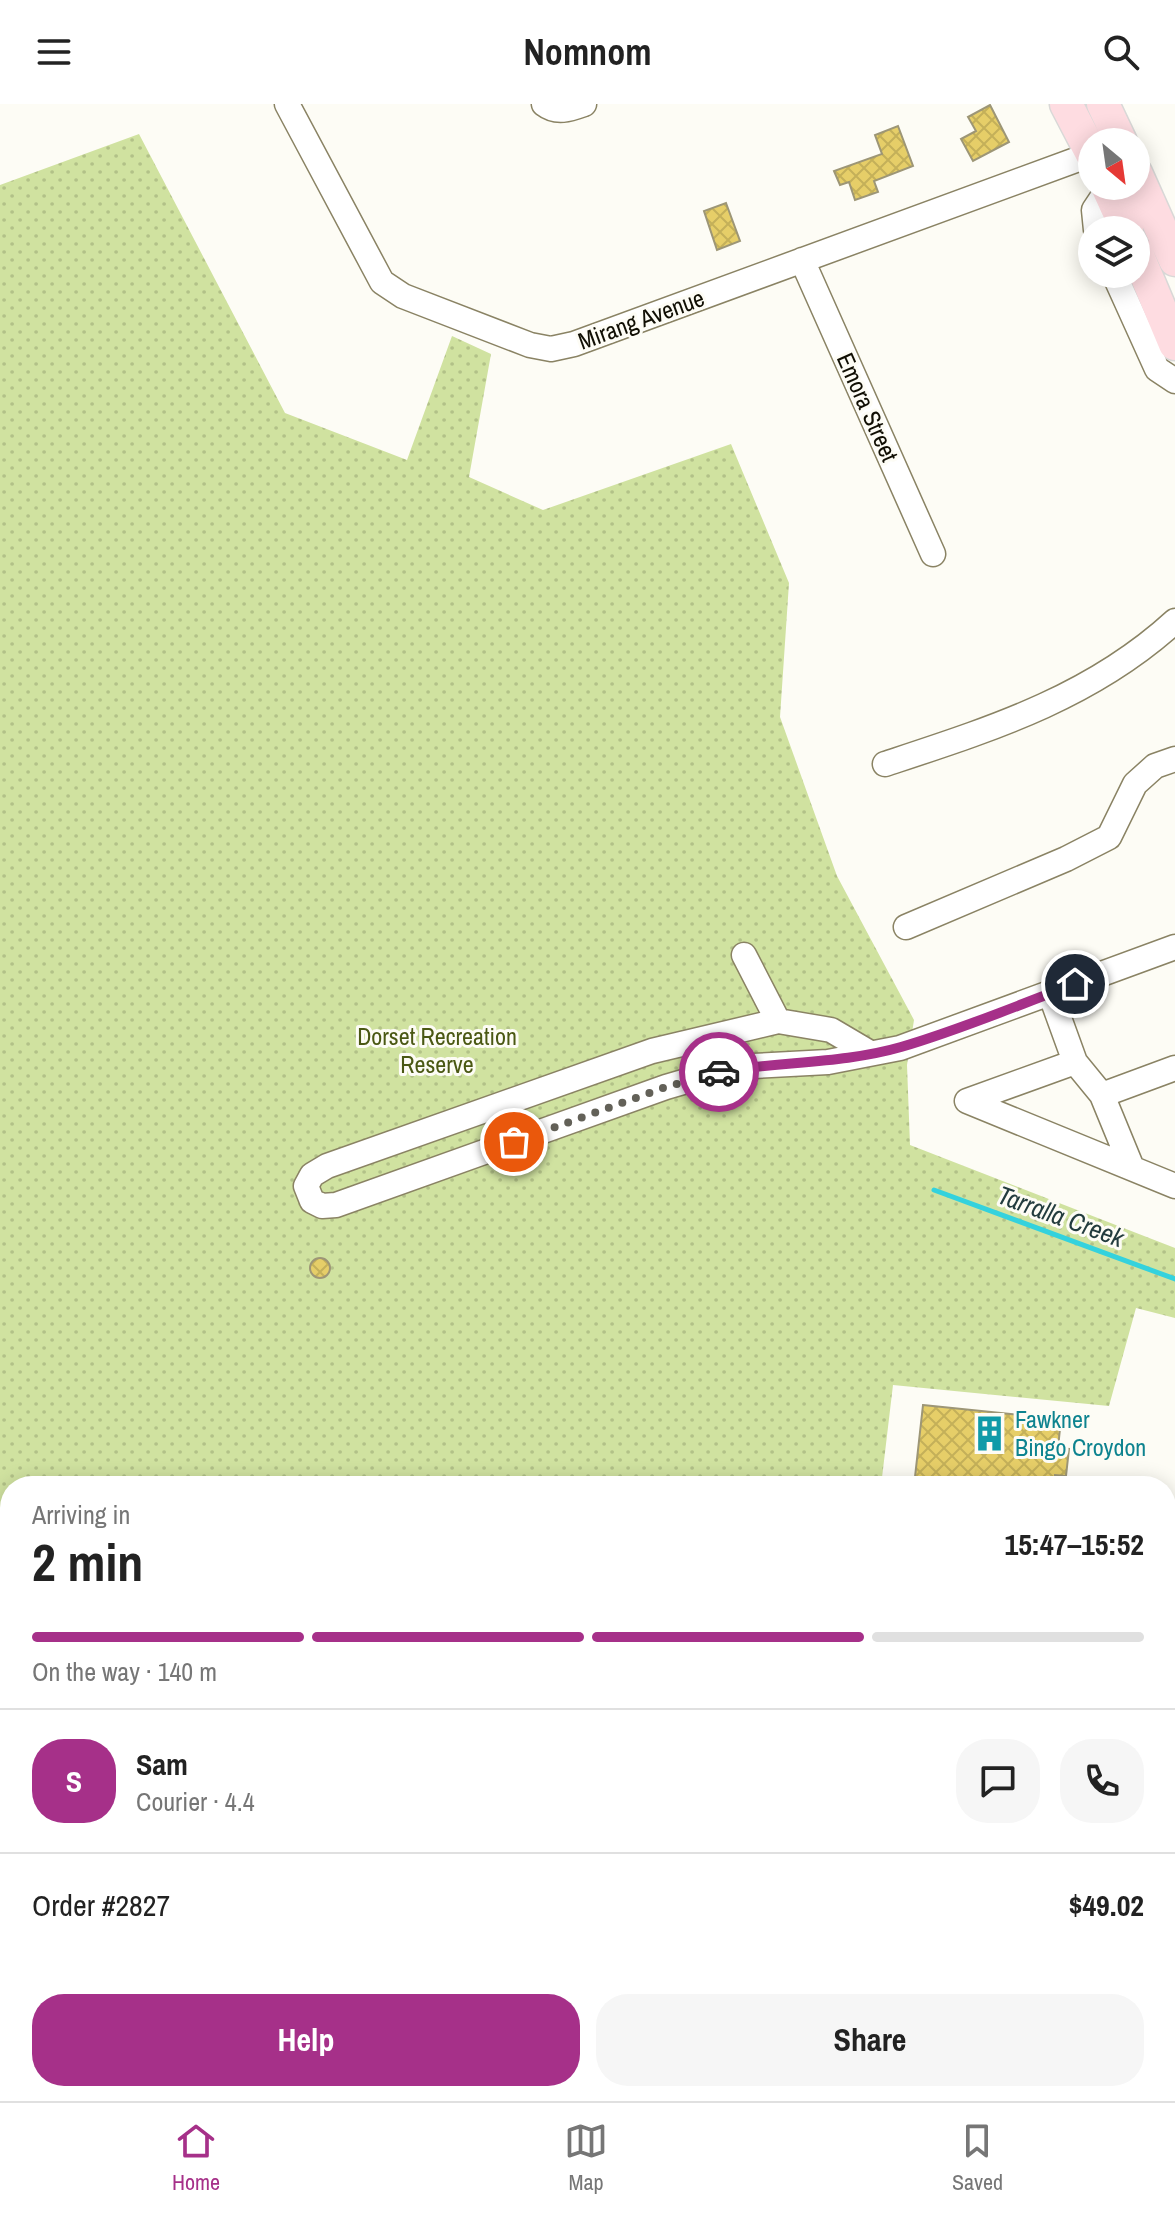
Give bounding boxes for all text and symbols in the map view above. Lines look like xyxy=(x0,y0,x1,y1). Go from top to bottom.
text: Nomnom xyxy=(524,28,651,76)
icon: menu xyxy=(32,30,76,74)
icon: search xyxy=(1099,30,1143,74)
north arrow xyxy=(1078,128,1150,200)
map controls xyxy=(1078,128,1150,288)
button: layers xyxy=(1078,216,1150,288)
street label: Mirang Avenue xyxy=(573,281,709,357)
street label: Emora Street xyxy=(830,348,906,467)
pin xyxy=(1041,950,1109,1018)
icon: home xyxy=(1053,962,1097,1006)
park label: Dorset Recreation Reserve xyxy=(357,1020,517,1080)
courier xyxy=(679,1032,759,1112)
icon: car xyxy=(697,1050,741,1094)
pin xyxy=(480,1108,548,1176)
icon: bag xyxy=(492,1120,536,1164)
water label: Tarralla Creek xyxy=(993,1177,1130,1256)
place label: Fawkner Bingo Croydon xyxy=(1015,1403,1146,1463)
building icon: Fawkner Bingo Croydon xyxy=(970,1414,1008,1452)
text: Arriving in xyxy=(32,1497,130,1532)
text: 15:47–15:52 xyxy=(1005,1524,1144,1564)
text: 2 min xyxy=(32,1527,143,1597)
text: On the way · 140 m xyxy=(32,1654,217,1689)
button: chat xyxy=(956,1739,1040,1823)
button: phone xyxy=(1060,1739,1144,1823)
text: Sam xyxy=(136,1744,188,1784)
text: S xyxy=(66,1761,82,1801)
text: Courier · 4.4 xyxy=(136,1784,255,1819)
text: Order #2827 xyxy=(32,1885,170,1925)
text: $49.02 xyxy=(1069,1885,1144,1925)
button: Help xyxy=(32,1994,580,2086)
button: Share xyxy=(596,1994,1144,2086)
tab: Home xyxy=(172,2119,220,2197)
tab: Map xyxy=(564,2119,608,2197)
tab: Saved xyxy=(952,2119,1003,2197)

